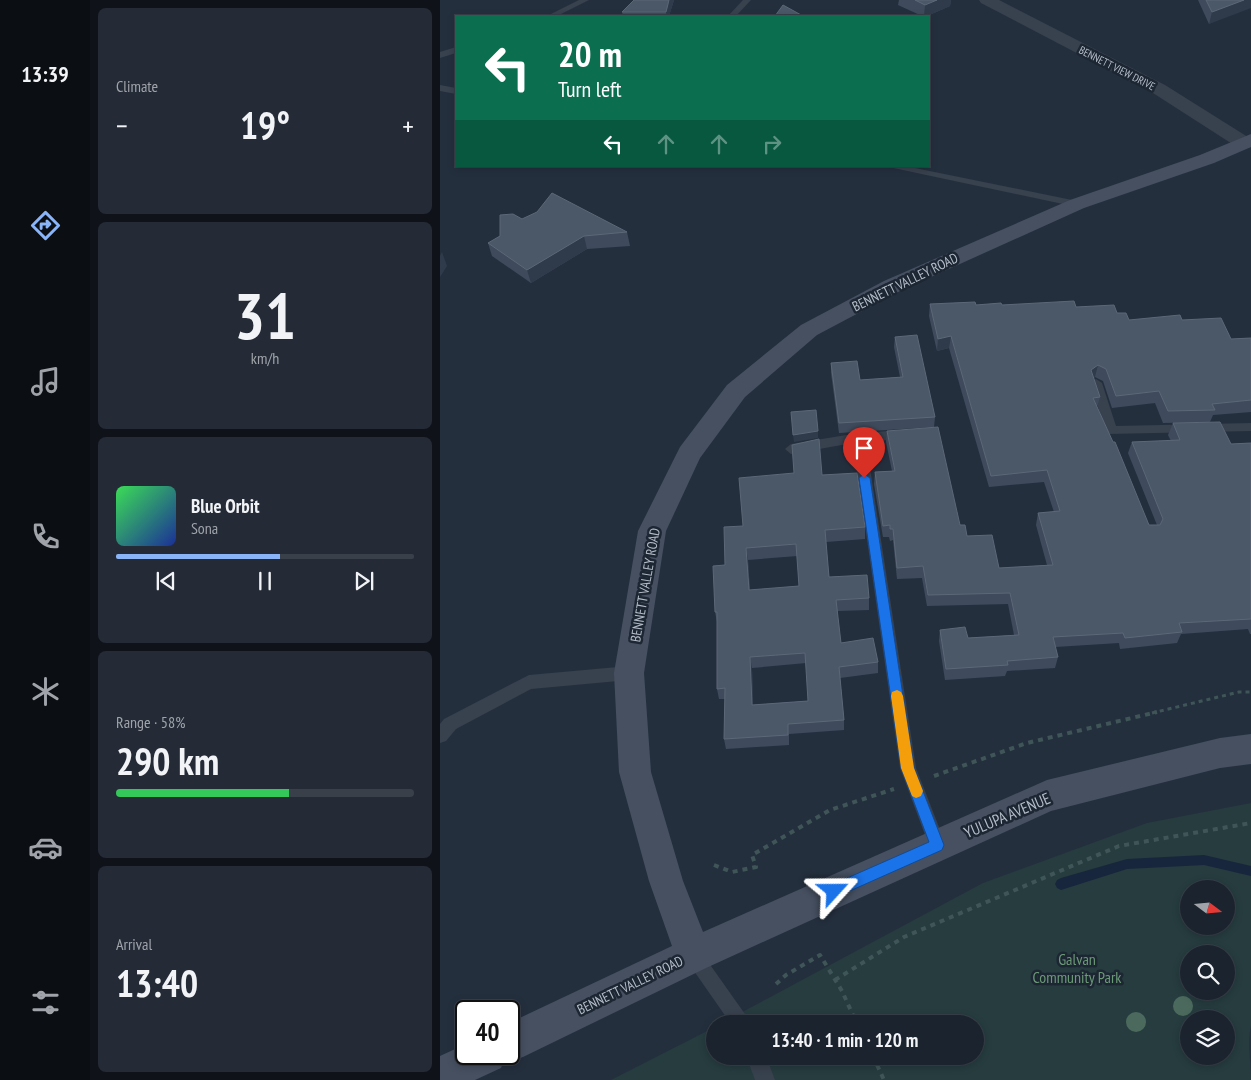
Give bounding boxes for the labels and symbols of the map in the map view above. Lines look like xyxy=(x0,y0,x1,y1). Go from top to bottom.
street label: BENNETT VIEW DRIVE xyxy=(1077,43,1158,93)
street label: BENNETT VALLEY ROAD xyxy=(849,249,961,315)
pin xyxy=(843,427,885,478)
street label: BENNETT VALLEY ROAD xyxy=(626,527,664,643)
street label: YULUPA AVENUE xyxy=(961,788,1053,842)
position arrow xyxy=(807,864,859,916)
north arrow xyxy=(1180,880,1235,935)
park label: Galvan Community Park xyxy=(1032,949,1122,987)
street label: BENNETT VALLEY ROAD xyxy=(574,952,686,1018)
speed limit sign: 40 xyxy=(455,1000,520,1065)

